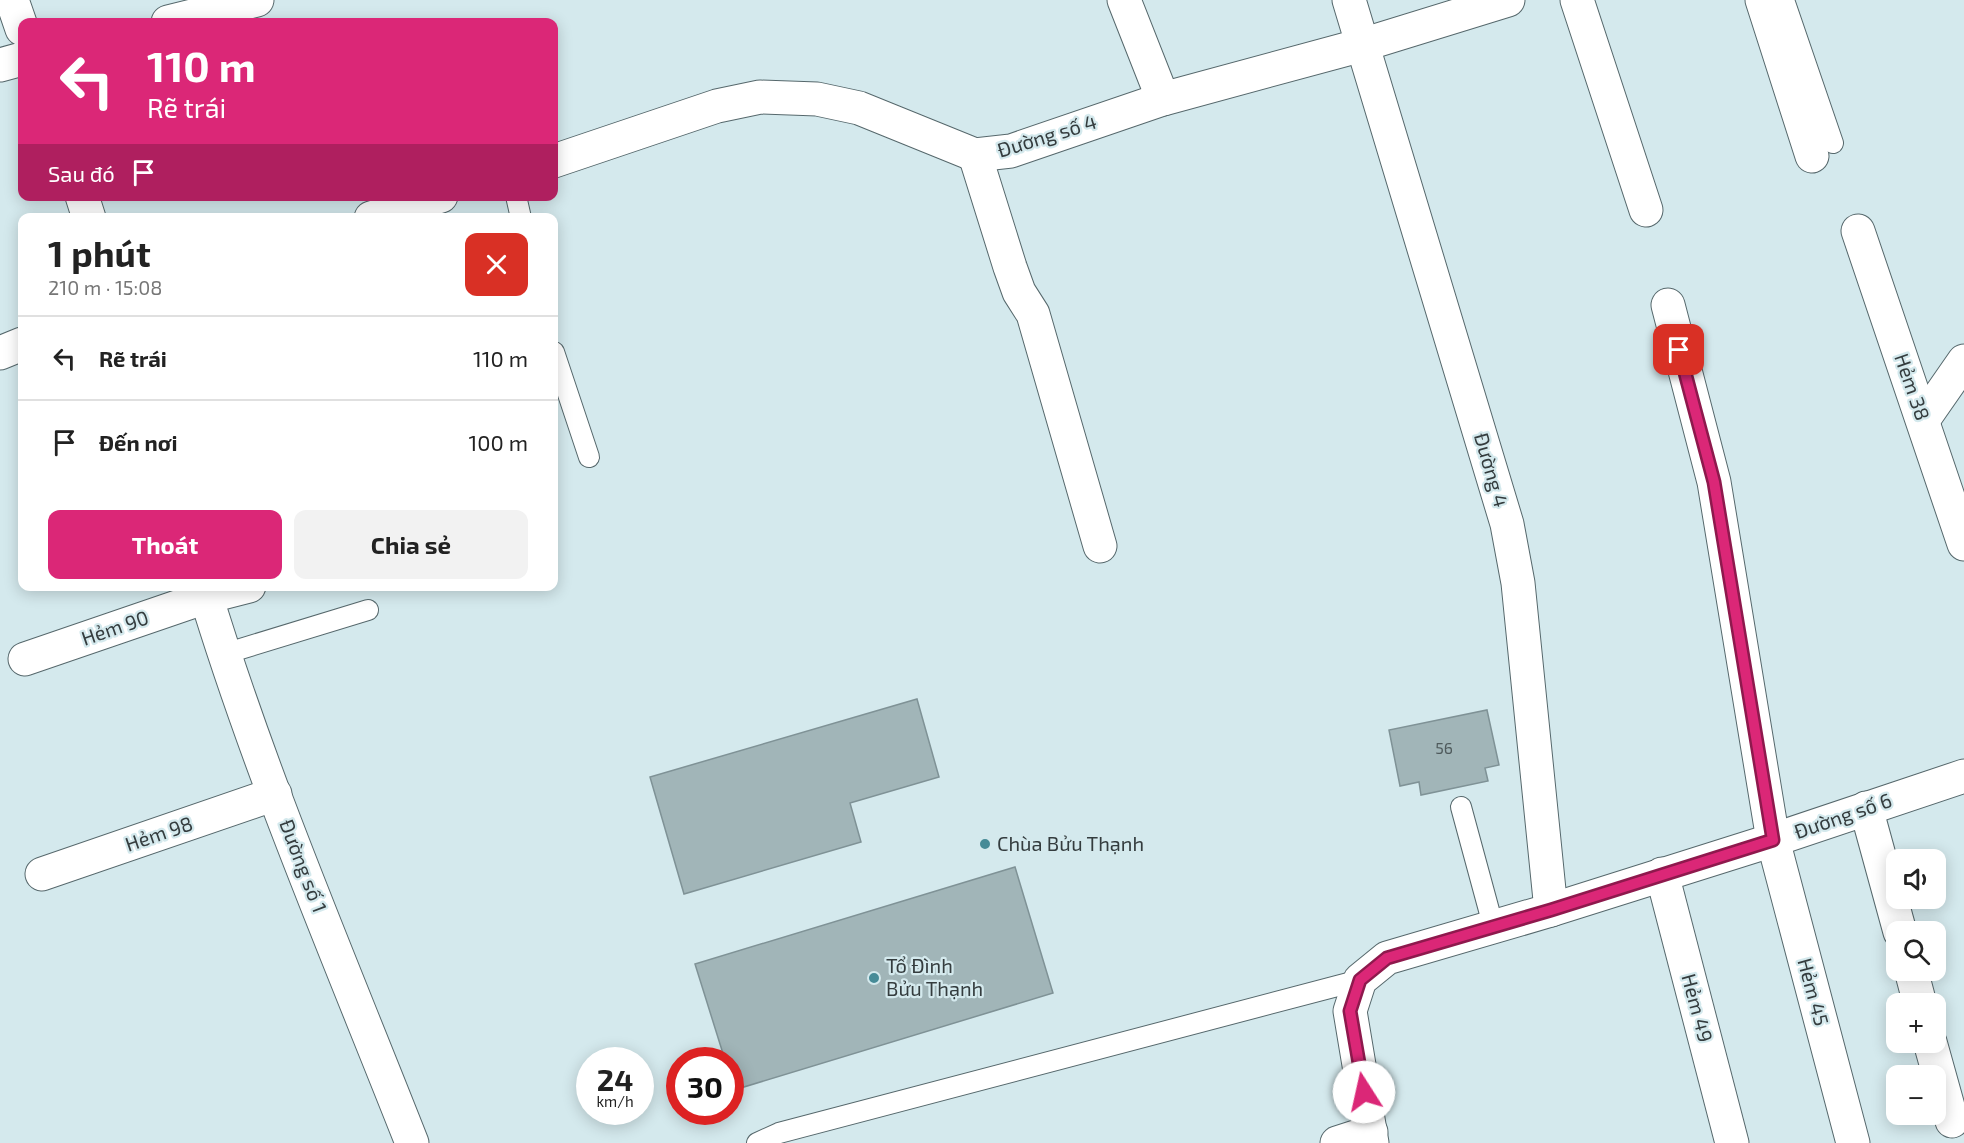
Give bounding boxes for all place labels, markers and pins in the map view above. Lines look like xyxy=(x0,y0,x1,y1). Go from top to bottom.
pin xyxy=(1653,324,1704,375)
place label: Chùa Bửu Thạnh xyxy=(997,831,1144,855)
marker: Chùa Bửu Thạnh xyxy=(978,837,992,851)
place label: Tổ Đình Bửu Thạnh xyxy=(886,953,983,1000)
marker: Tổ Đình Bửu Thạnh xyxy=(867,971,881,985)

